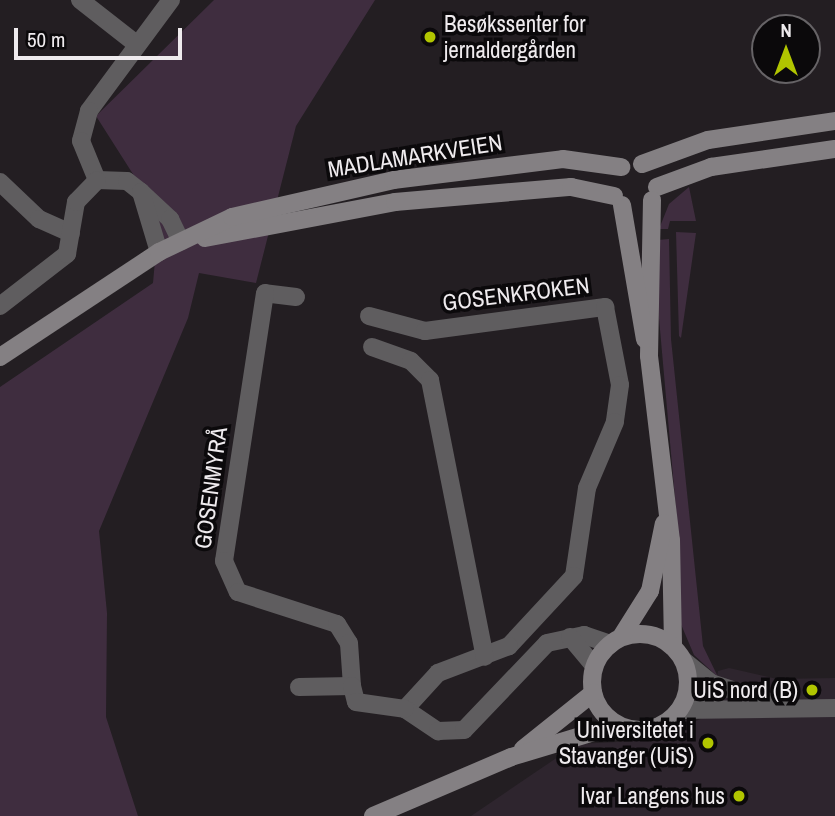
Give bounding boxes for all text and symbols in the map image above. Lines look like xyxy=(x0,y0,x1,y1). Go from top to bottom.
place label: Besøkssenter for jernaldergården xyxy=(444,10,586,64)
scale bar xyxy=(18,14,186,58)
north arrow xyxy=(751,14,821,84)
text: N xyxy=(780,17,792,43)
text: 50 m xyxy=(27,25,65,54)
marker: Besøkssenter for jernaldergården xyxy=(422,29,438,45)
street label: MADLAMARKVEIEN xyxy=(326,129,504,183)
street label: GOSENKROKEN xyxy=(441,271,591,317)
street label: GOSENMYRÅ xyxy=(189,425,233,551)
place label: UiS nord (B) xyxy=(693,676,798,704)
marker: UiS nord (B) xyxy=(804,682,820,698)
place label: Universitetet i Stavanger (UiS) xyxy=(559,716,694,770)
marker: Universitetet i Stavanger (UiS) xyxy=(700,735,716,751)
place label: Ivar Langens hus xyxy=(580,782,725,810)
marker: Ivar Langens hus xyxy=(731,788,747,804)

